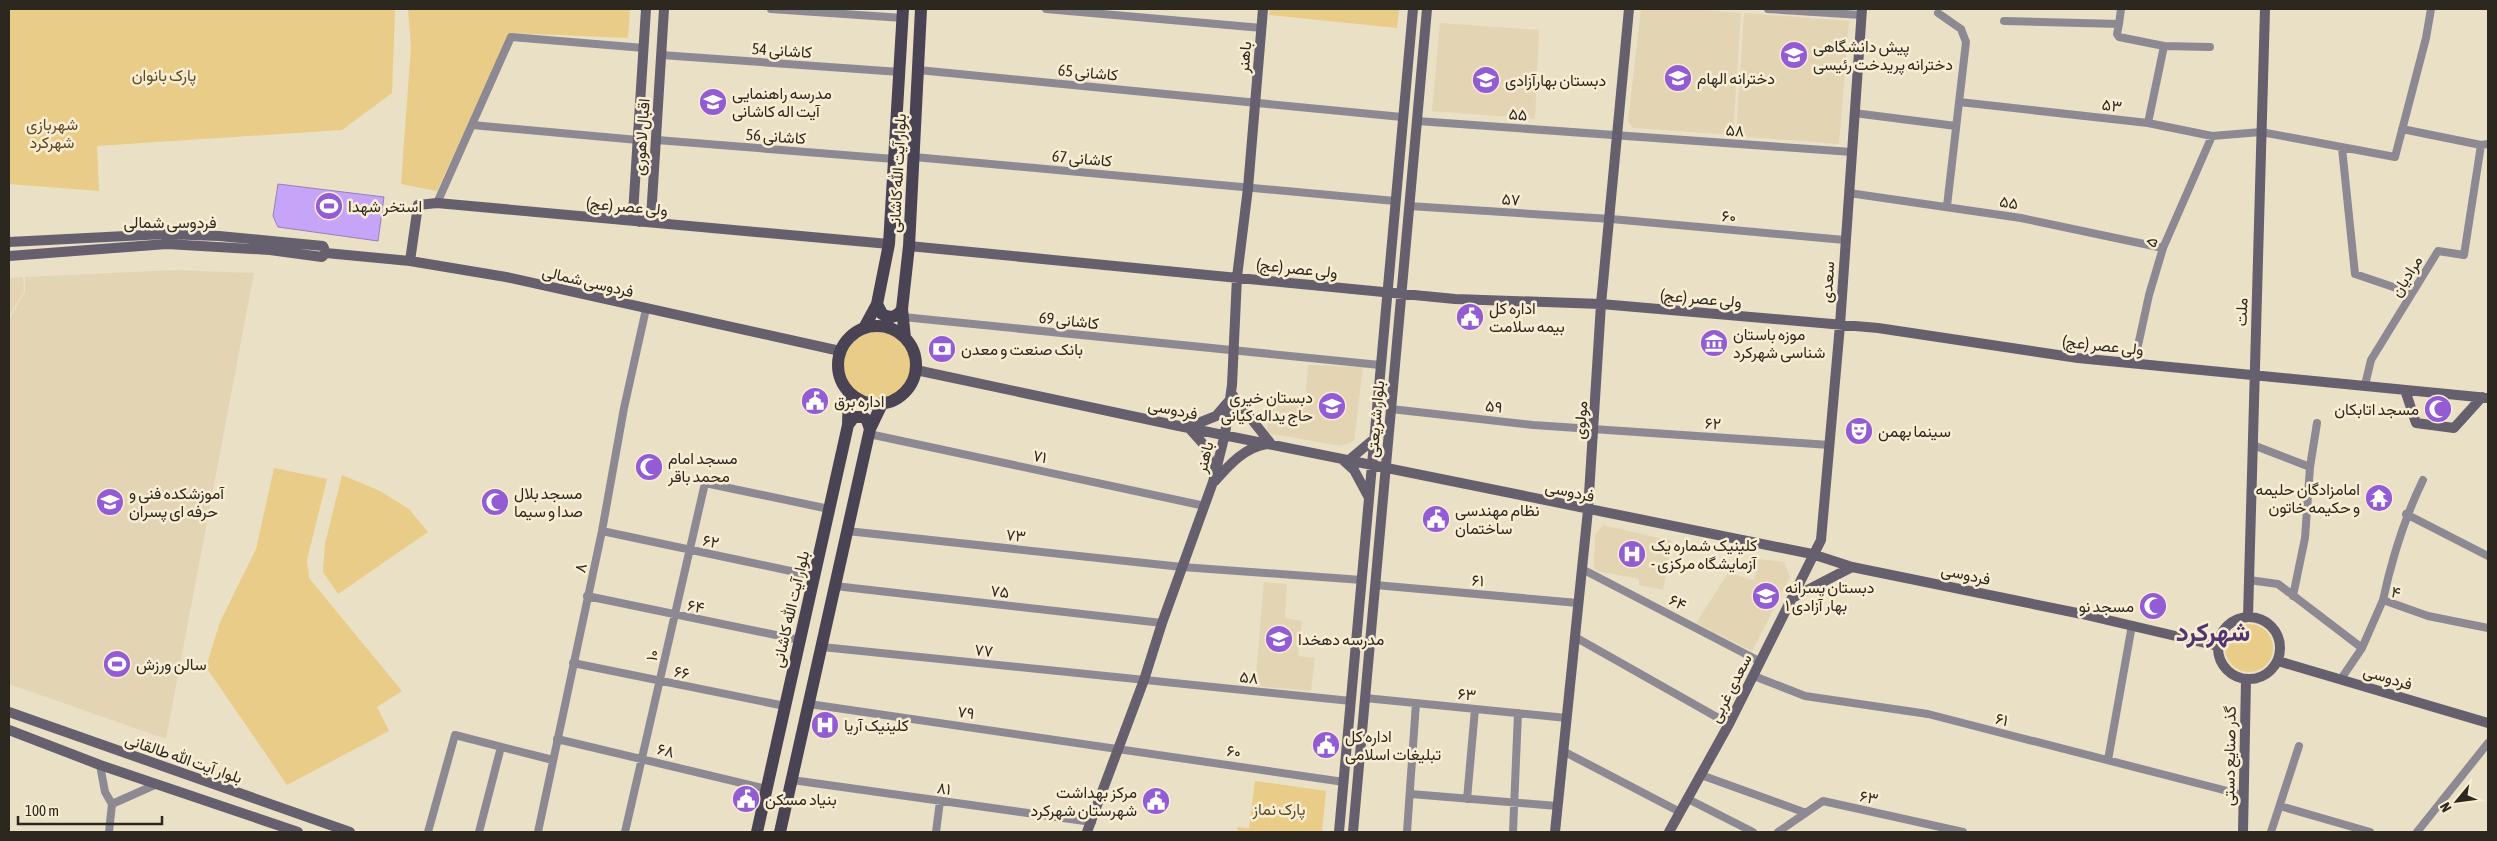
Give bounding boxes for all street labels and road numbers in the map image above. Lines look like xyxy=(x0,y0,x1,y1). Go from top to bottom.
street label: کاشانی 54 xyxy=(751,39,813,63)
street label: باهنر xyxy=(1234,40,1256,75)
street label: کاشانی 65 xyxy=(1057,60,1119,86)
street label: ۵۳ xyxy=(2101,95,2123,115)
street label: اقبال لاهوری xyxy=(629,98,655,176)
street label: ۵۵ xyxy=(1508,104,1528,124)
street label: بلوار آیت الله کاشانی xyxy=(885,113,911,233)
street label: ۵۸ xyxy=(1725,120,1745,140)
street label: کاشانی 56 xyxy=(745,125,807,149)
street label: کاشانی 67 xyxy=(1051,146,1113,172)
street label: ۵۷ xyxy=(1501,189,1521,209)
street label: ۵۵ xyxy=(1998,192,2020,212)
street label: ولی عصر (عج) xyxy=(585,193,669,222)
street label: ۶۰ xyxy=(1721,206,1737,226)
street label: فردوسی شمالی xyxy=(123,213,217,233)
street label: ۵ xyxy=(2141,234,2161,250)
street label: مرادیان xyxy=(2386,252,2427,301)
street label: ولی عصر (عج) xyxy=(1255,255,1339,284)
street label: سعدی xyxy=(1817,261,1839,304)
street label: فردوسی شمالی xyxy=(540,262,635,302)
street label: ولی عصر (عج) xyxy=(1659,285,1743,314)
street label: ملت xyxy=(2232,297,2250,327)
street label: کاشانی 69 xyxy=(1038,308,1100,334)
street label: ولی عصر (عج) xyxy=(2061,332,2145,361)
street label: بلوار شریعتی xyxy=(1363,380,1389,458)
street label: فردوسی xyxy=(1146,395,1199,425)
street label: ۵۹ xyxy=(1485,396,1503,416)
street label: مولوی xyxy=(1570,400,1592,440)
street label: ۶۲ xyxy=(1704,413,1722,433)
street label: باهنر xyxy=(1191,439,1218,476)
street label: ۷۱ xyxy=(1031,446,1049,466)
street label: فردوسی xyxy=(1543,477,1596,507)
street label: ۷۳ xyxy=(1005,525,1027,545)
street label: ۶۲ xyxy=(701,531,721,551)
street label: بلوار آیت الله کاشانی xyxy=(768,549,814,670)
street label: فردوسی xyxy=(1939,560,1992,590)
street label: ۸ xyxy=(570,562,590,574)
street label: ۶۱ xyxy=(1471,570,1485,590)
street label: ۷۵ xyxy=(990,581,1010,601)
street label: ۴ xyxy=(2390,582,2402,602)
street label: ۶۴ xyxy=(1666,590,1690,614)
street label: ۶۴ xyxy=(686,596,706,616)
street label: ۷۷ xyxy=(974,640,994,660)
street label: ۱۰ xyxy=(642,647,662,663)
street label: سعدی غربی xyxy=(1705,651,1757,726)
street label: فردوسی xyxy=(2361,661,2415,695)
street label: ۶۶ xyxy=(673,662,692,682)
street label: ۵۸ xyxy=(1239,667,1259,687)
street label: ۶۳ xyxy=(1457,684,1477,704)
street label: ۷۹ xyxy=(956,702,976,722)
street label: گذر صنایع دستی xyxy=(2219,706,2242,806)
street label: ۶۱ xyxy=(1994,709,2010,729)
street label: بلوار آیت الله طالقانی xyxy=(122,730,245,788)
street label: ۶۸ xyxy=(655,739,677,761)
street label: ۶۰ xyxy=(1225,741,1243,761)
street label: ۸۱ xyxy=(936,778,952,798)
street label: ۶۳ xyxy=(1858,786,1880,808)

